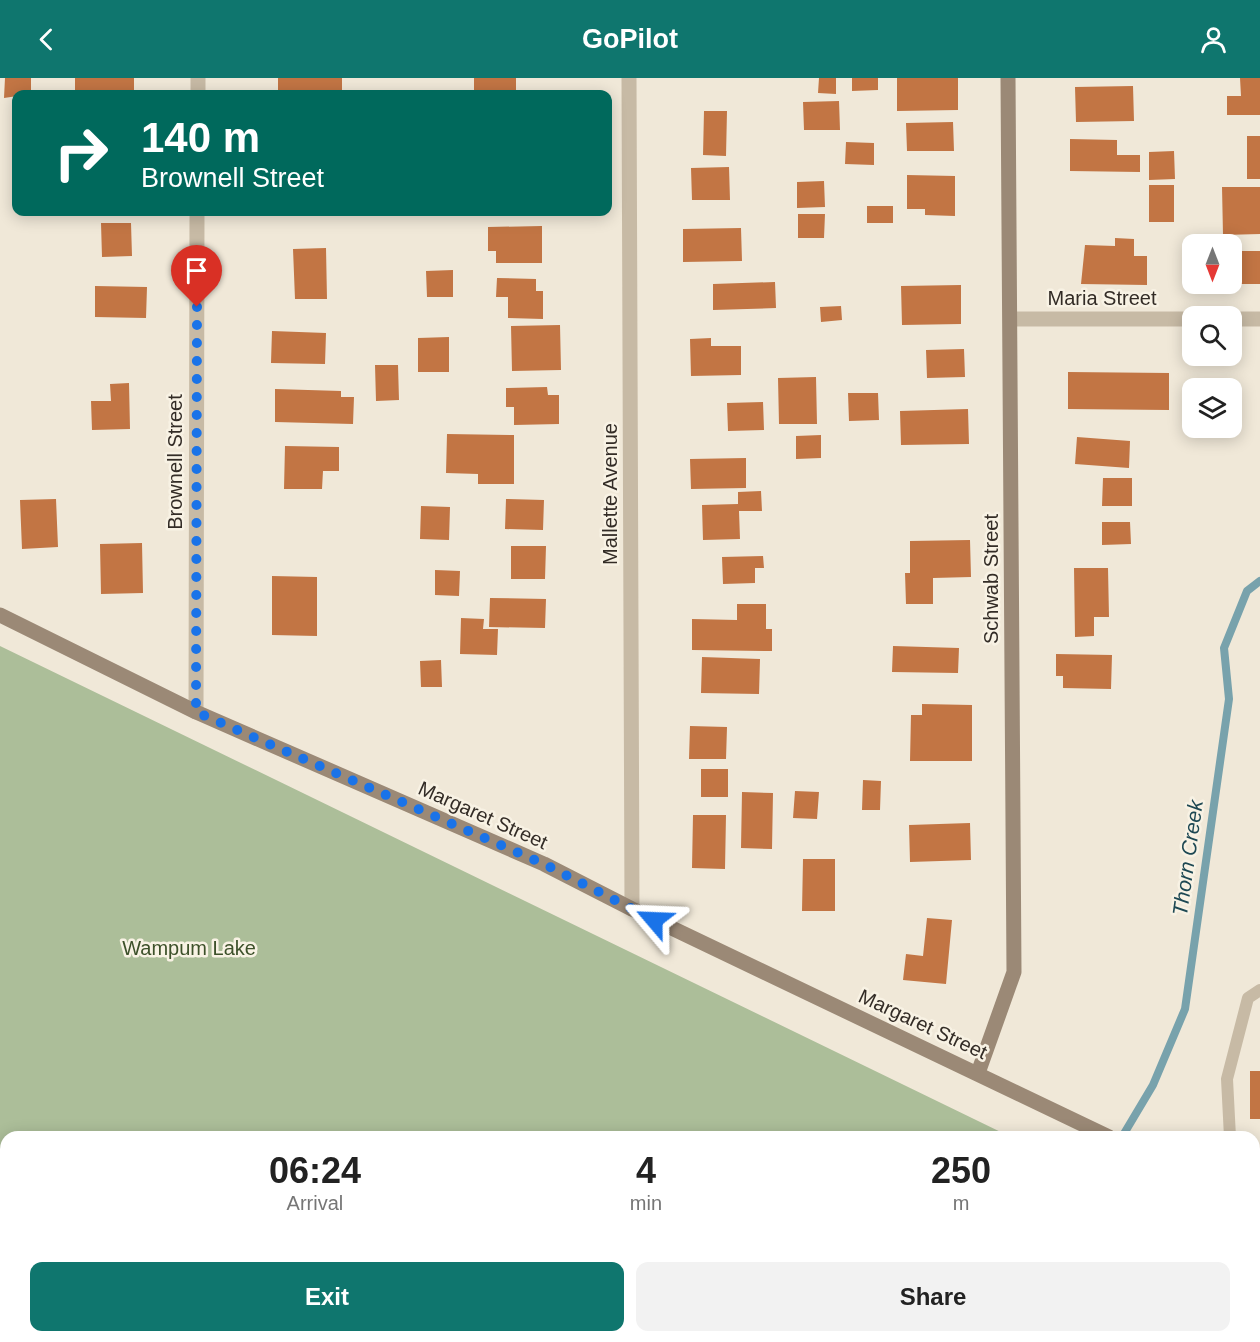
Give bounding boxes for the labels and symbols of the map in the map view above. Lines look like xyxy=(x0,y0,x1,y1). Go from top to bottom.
north arrow xyxy=(1182,234,1242,294)
pin xyxy=(171,245,222,307)
street label: Maria Street xyxy=(1048,287,1157,309)
street label: Brownell Street xyxy=(164,394,186,530)
street label: Mallette Avenue xyxy=(599,423,621,565)
street label: Schwab Street xyxy=(980,514,1002,644)
street label: Margaret Street xyxy=(415,777,551,853)
water label: Thorn Creek xyxy=(1168,797,1207,917)
position arrow xyxy=(622,888,686,952)
park label: Wampum Lake xyxy=(122,937,256,959)
street label: Margaret Street xyxy=(855,985,991,1064)

